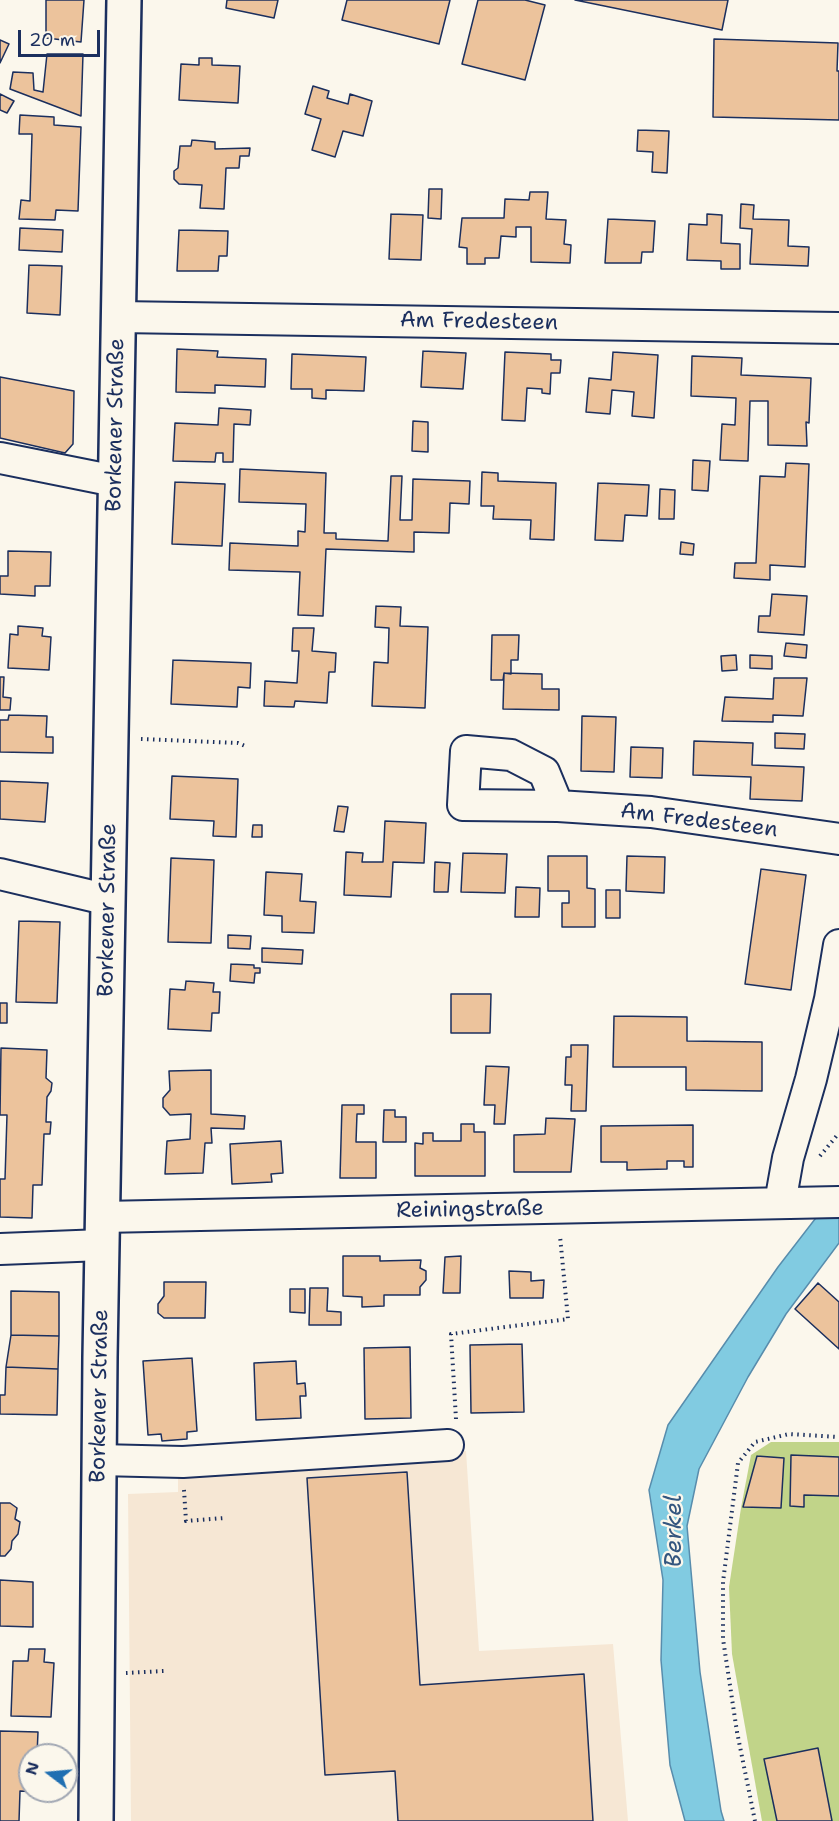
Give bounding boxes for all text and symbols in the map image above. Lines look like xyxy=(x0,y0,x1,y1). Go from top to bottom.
scale bar xyxy=(21,18,104,56)
text: 20 m xyxy=(29,28,75,52)
street label: Am Fredesteen xyxy=(400,307,558,337)
street label: Borkener Straße xyxy=(101,338,131,512)
street label: Am Fredesteen xyxy=(619,798,779,844)
street label: Borkener Straße xyxy=(93,823,123,997)
street label: Reiningstraße xyxy=(396,1196,544,1224)
street label: Borkener Straße xyxy=(85,1309,115,1483)
water label: Berkel xyxy=(661,1495,689,1567)
north arrow xyxy=(18,1743,78,1803)
text: N xyxy=(20,1759,44,1777)

